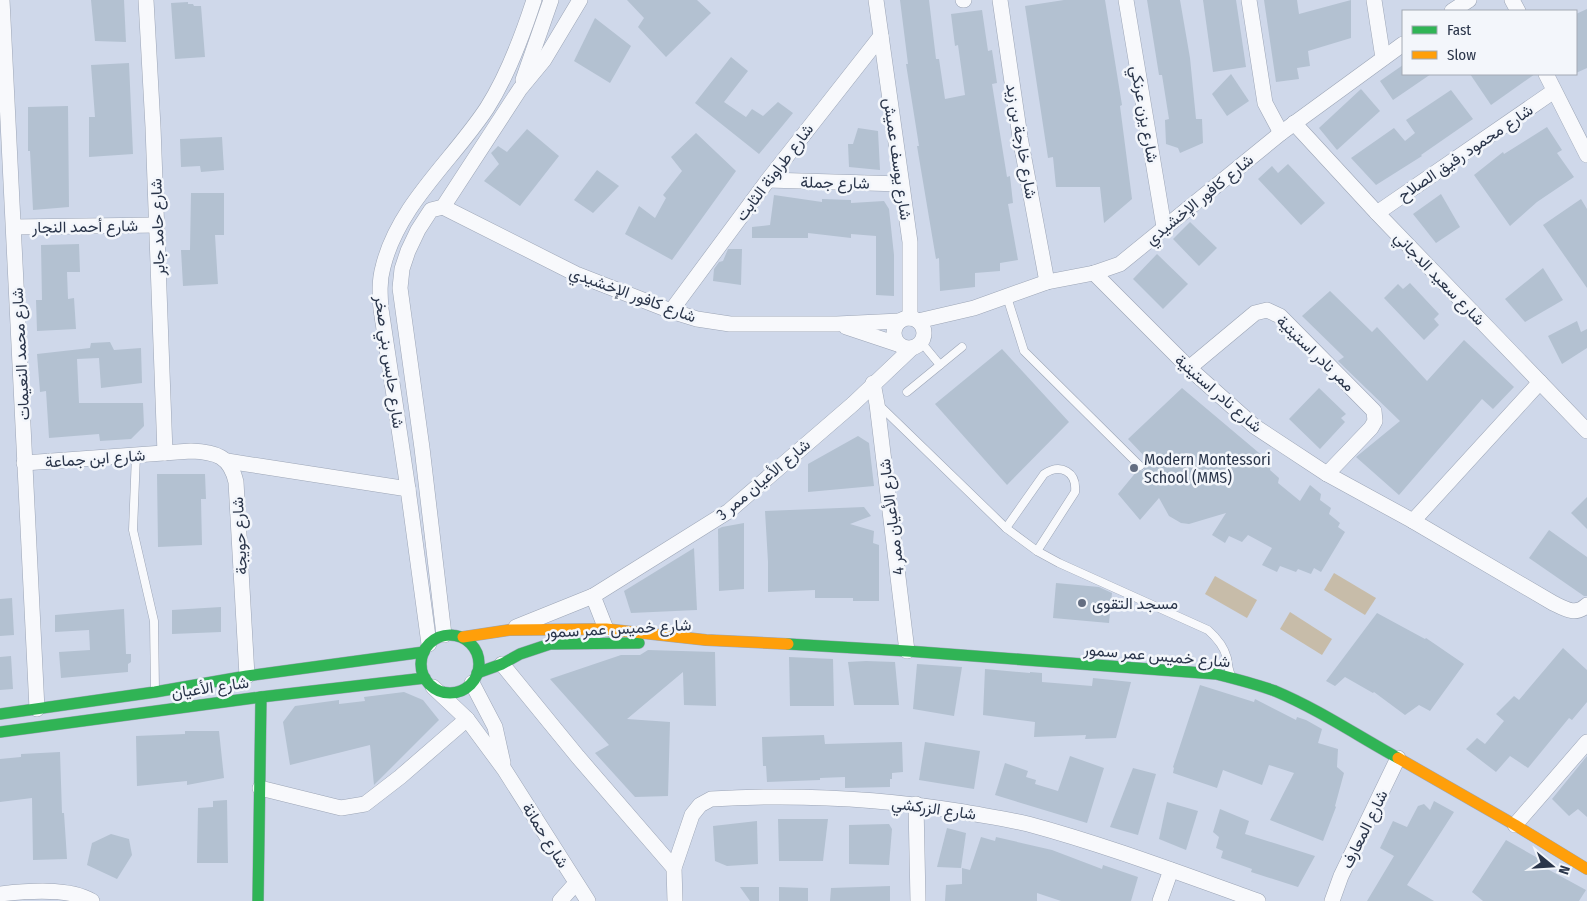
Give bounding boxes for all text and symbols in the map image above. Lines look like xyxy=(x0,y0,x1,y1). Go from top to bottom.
legend xyxy=(1402,10,1577,75)
text: Fast xyxy=(1447,21,1471,39)
text: Slow xyxy=(1447,46,1476,64)
street label: شارع يزن عرنكي xyxy=(1123,64,1162,165)
street label: شارع خارجة بن زيد xyxy=(1000,82,1041,201)
street label: شارع يوسف عميش xyxy=(878,97,915,222)
street label: شارع محمود رفيق الصلاح xyxy=(1394,100,1538,206)
street label: شارع طراونة الثابت xyxy=(732,120,819,226)
street label: شارع كافور الإخشيدي xyxy=(1141,150,1260,252)
street label: شارع جملة xyxy=(800,172,870,195)
street label: شارع حامد جابر xyxy=(146,178,171,277)
street label: شارع أحمد النجار xyxy=(31,216,138,239)
street label: شارع سعيد الدجاني xyxy=(1387,228,1489,332)
street label: شارع كافور الإخشيدي xyxy=(565,263,699,330)
street label: شارع محمد النعيمات xyxy=(8,287,35,421)
street label: شارع حابس بني صخر xyxy=(367,293,408,430)
street label: ممر نادر استيتية xyxy=(1272,311,1359,396)
street label: شارع نادر استيتية xyxy=(1170,350,1266,438)
street label: شارع الأعيان ممر 3 xyxy=(713,435,815,526)
street label: شارع ابن جماعة xyxy=(44,446,146,473)
place label: Modern Montessori School (MMS) xyxy=(1144,450,1271,487)
street label: شارع الأعيان ممر 4 xyxy=(875,457,910,576)
marker: Modern Montessori School (MMS) xyxy=(1128,462,1140,474)
street label: شارع حويجة xyxy=(228,496,253,575)
place label: مسجد التقوى xyxy=(1092,594,1178,614)
marker: مسجد التقوى xyxy=(1076,597,1088,609)
street label: شارع خميس عمر سمور xyxy=(543,615,692,644)
street label: شارع خميس عمر سمور xyxy=(1082,640,1231,673)
street label: شارع الأعيان xyxy=(170,673,250,704)
street label: شارع المعارف xyxy=(1337,787,1393,872)
street label: شارع الزركشي xyxy=(890,793,977,828)
street label: شارع حمانة xyxy=(517,799,573,872)
north arrow xyxy=(1527,841,1577,891)
text: N xyxy=(1555,863,1573,876)

